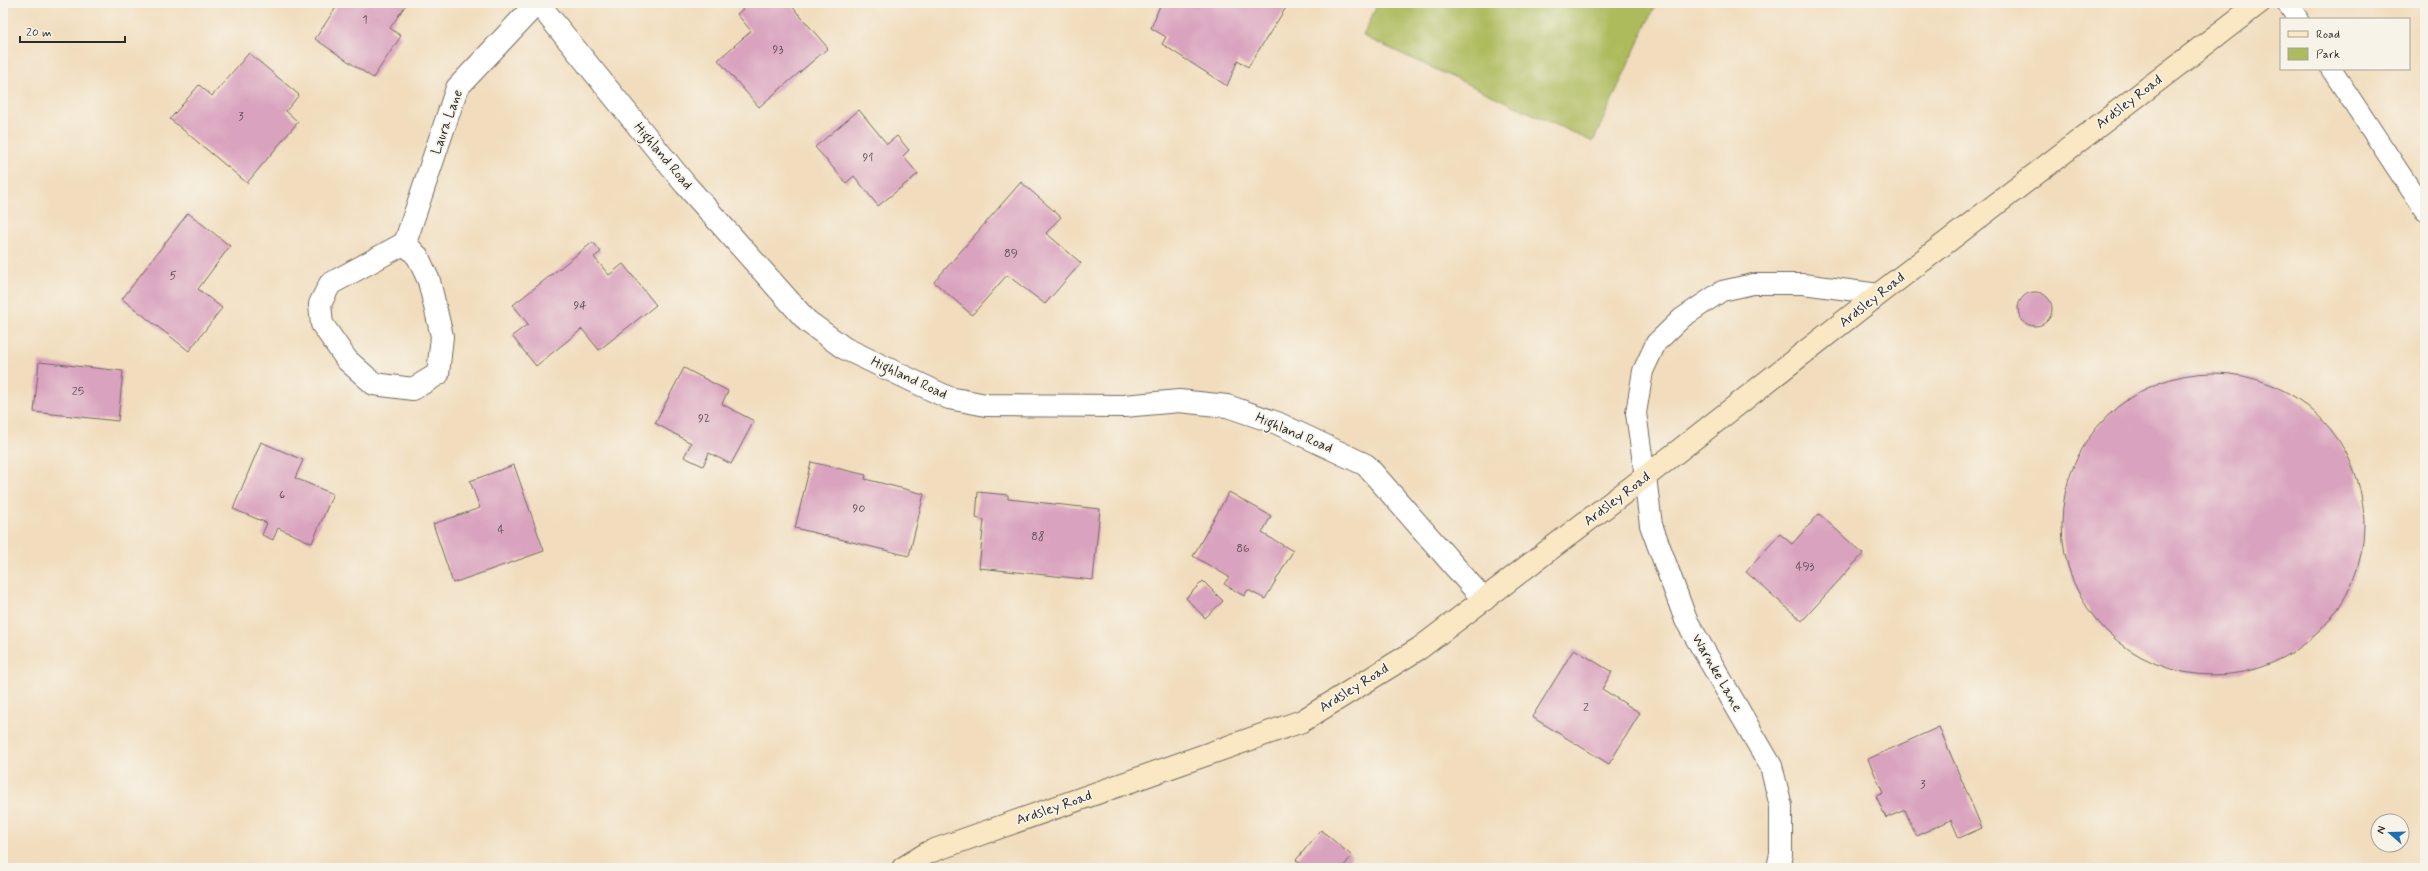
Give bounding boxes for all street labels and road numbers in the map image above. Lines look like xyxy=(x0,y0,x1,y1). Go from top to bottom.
street label: Ardsley Road xyxy=(2092,71,2166,133)
street label: Laura Lane xyxy=(427,87,467,157)
street label: Highland Road xyxy=(628,119,696,195)
street label: Ardsley Road xyxy=(1835,269,1909,331)
street label: Highland Road xyxy=(867,352,950,405)
street label: Highland Road xyxy=(1252,409,1335,459)
street label: Ardsley Road xyxy=(1580,468,1654,530)
street label: Warnke Lane xyxy=(1687,631,1747,715)
street label: Ardsley Road xyxy=(1316,659,1392,717)
street label: Ardsley Road xyxy=(1014,787,1094,829)

